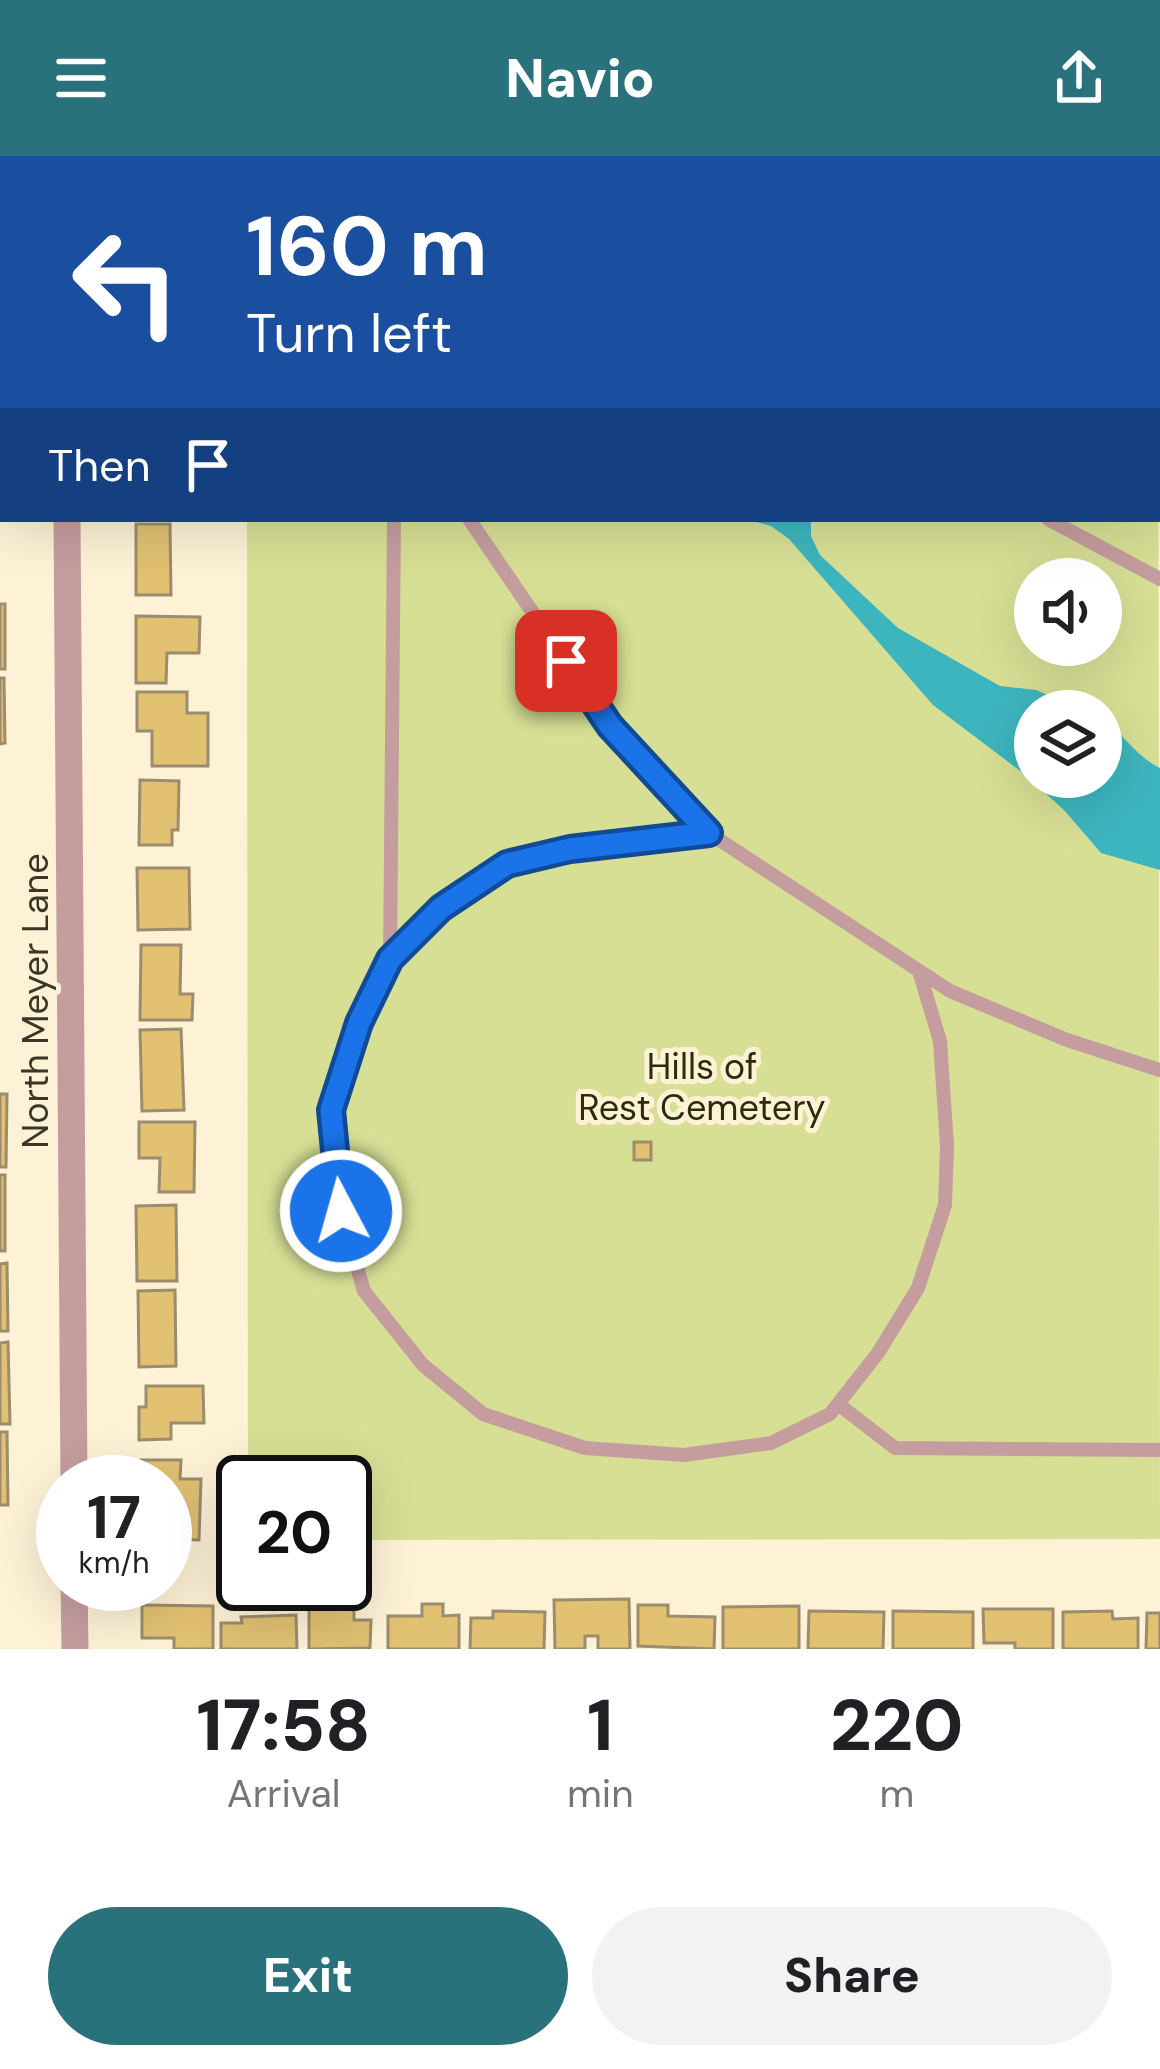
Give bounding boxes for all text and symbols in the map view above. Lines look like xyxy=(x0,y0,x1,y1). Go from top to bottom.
text: Navio xyxy=(505,43,655,114)
icon: menu xyxy=(48,45,114,111)
icon: share xyxy=(1046,45,1112,111)
text: 160 m xyxy=(246,192,488,301)
icon: left xyxy=(48,204,204,360)
text: Turn left xyxy=(246,298,452,369)
icon: arrive xyxy=(175,432,241,498)
text: Then xyxy=(48,436,151,495)
map controls xyxy=(1014,558,1122,798)
button: sound xyxy=(1014,558,1122,666)
pin xyxy=(515,610,617,712)
icon: arrive xyxy=(533,628,599,694)
button: layers xyxy=(1014,690,1122,798)
street label: North Meyer Lane xyxy=(12,853,59,1149)
park label: Hills of Rest Cemetery xyxy=(578,1043,826,1131)
position arrow xyxy=(278,1148,404,1274)
speed limit sign: 20 xyxy=(216,1455,372,1611)
text: 17 xyxy=(87,1478,141,1557)
text: km/h xyxy=(79,1543,149,1582)
text: 17:58 xyxy=(196,1679,371,1772)
text: 1 xyxy=(587,1679,614,1772)
text: 220 xyxy=(830,1679,964,1772)
text: Arrival xyxy=(227,1768,340,1819)
text: min xyxy=(567,1768,634,1819)
text: m xyxy=(879,1768,914,1819)
button: Exit xyxy=(48,1907,568,2045)
button: Share xyxy=(592,1907,1112,2045)

